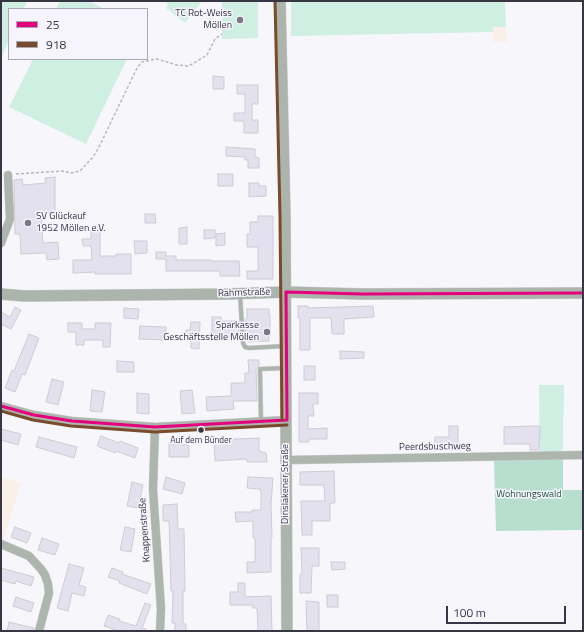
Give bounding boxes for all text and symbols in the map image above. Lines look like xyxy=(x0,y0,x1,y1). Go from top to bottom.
legend xyxy=(8,8,148,60)
place label: TC Rot-Weiss Möllen xyxy=(175,8,232,32)
text: 25 xyxy=(46,15,59,34)
marker: TC Rot-Weiss Möllen xyxy=(235,15,245,25)
text: 918 xyxy=(46,35,66,54)
place label: SV Glückauf 1952 Möllen e.V. xyxy=(36,211,106,234)
marker: SV Glückauf 1952 Möllen e.V. xyxy=(23,218,33,228)
street label: Rahmstraße xyxy=(218,286,270,300)
place label: Sparkasse Geschäftsstelle Möllen xyxy=(163,320,259,344)
marker: Sparkasse Geschäftsstelle Möllen xyxy=(262,327,272,337)
marker: Auf dem Bünder xyxy=(196,425,206,435)
place label: Auf dem Bünder xyxy=(170,436,232,446)
street label: Peerdsbuschweg xyxy=(399,440,471,454)
street label: Dinslakener Straße xyxy=(280,444,292,524)
park label: Wohnungswald xyxy=(496,489,562,501)
street label: Knappenstraße xyxy=(137,497,153,563)
scale bar xyxy=(448,598,568,624)
text: 100 m xyxy=(453,603,486,622)

